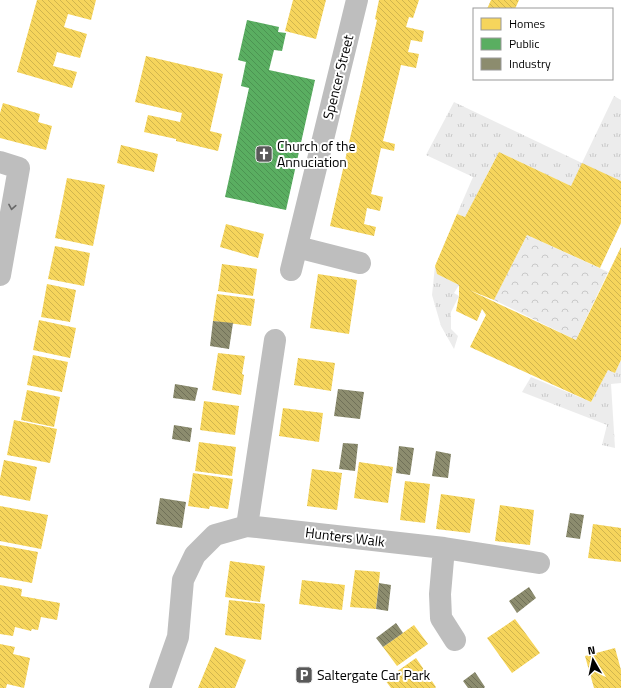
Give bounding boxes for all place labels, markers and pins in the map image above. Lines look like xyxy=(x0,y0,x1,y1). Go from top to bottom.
place label: Church of the Annuciation xyxy=(277,135,356,172)
church icon: Church of the Annuciation xyxy=(254,144,274,164)
place label: Saltergate Car Park xyxy=(317,664,430,685)
parking icon: Saltergate Car Park xyxy=(294,665,314,685)

